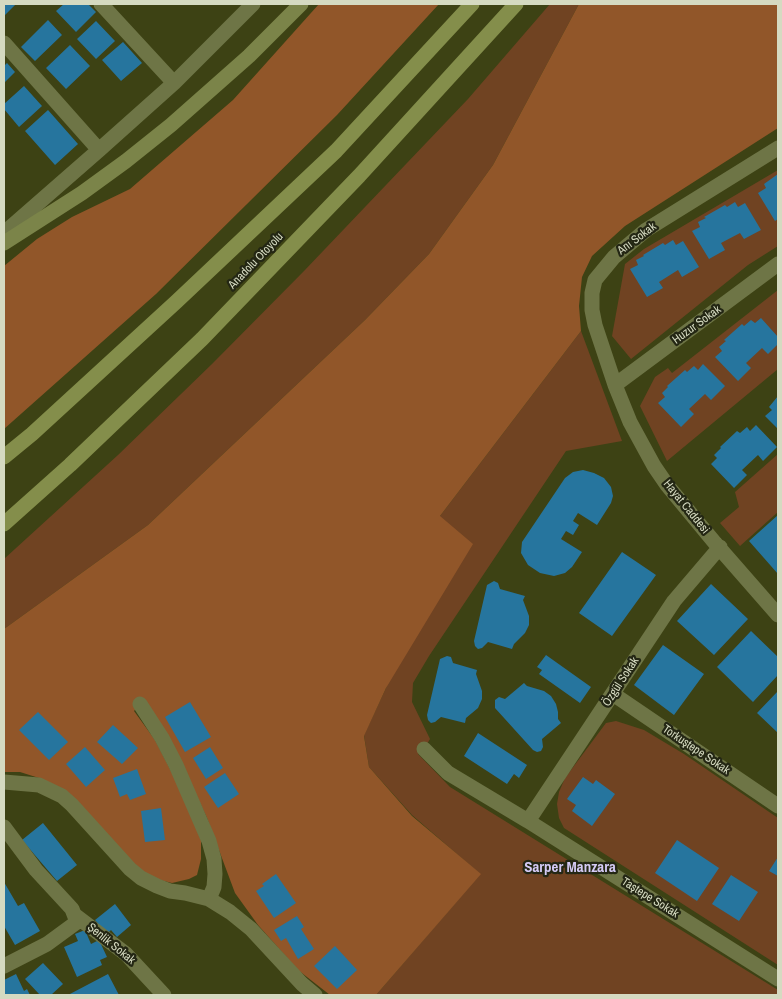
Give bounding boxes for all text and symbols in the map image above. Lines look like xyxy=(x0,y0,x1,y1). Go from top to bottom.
street label: Anı Sokak xyxy=(615,220,659,258)
street label: Anadolu Otoyolu xyxy=(226,230,286,292)
street label: Huzur Sokak xyxy=(670,303,724,347)
street label: Hayat Caddesi xyxy=(660,477,712,537)
street label: Özgül Sokak xyxy=(600,655,642,709)
street label: Torkuştepe Sokak xyxy=(660,722,732,778)
district label: Sarper Manzara xyxy=(524,859,616,877)
street label: Taştepe Sokak xyxy=(619,875,681,921)
street label: Şenlik Sokak xyxy=(84,920,138,968)

